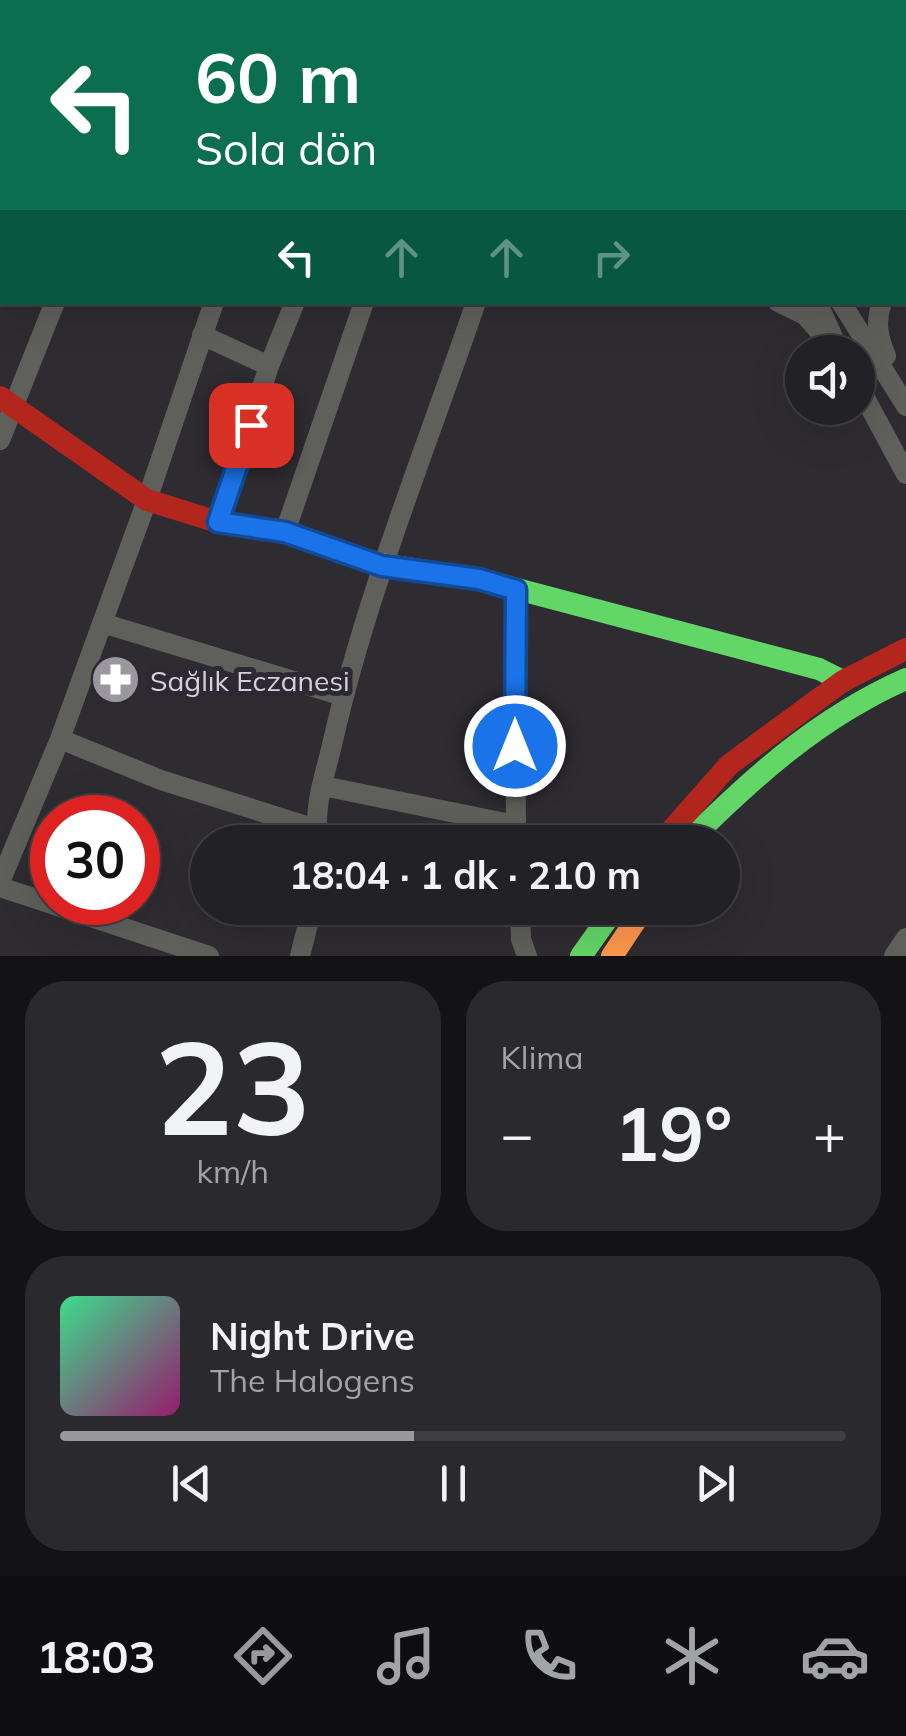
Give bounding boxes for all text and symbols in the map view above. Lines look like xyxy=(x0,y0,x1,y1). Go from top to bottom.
text: 60 m xyxy=(195,33,361,121)
icon: left xyxy=(30,40,160,170)
text: Sola dön xyxy=(195,120,377,176)
icon: left xyxy=(269,230,324,285)
icon: ahead xyxy=(374,230,429,285)
icon: ahead xyxy=(479,230,534,285)
icon: right xyxy=(584,230,639,285)
map controls xyxy=(785,335,875,425)
button: sound xyxy=(785,335,875,425)
pin xyxy=(209,383,294,468)
icon: arrive xyxy=(224,398,279,453)
pharmacy icon: Sağlık Eczanesi xyxy=(89,654,141,706)
place label: Sağlık Eczanesi xyxy=(150,663,350,698)
position arrow xyxy=(463,694,567,798)
speed limit sign: 30 xyxy=(30,795,160,925)
text: 18:04 · 1 dk · 210 m xyxy=(289,851,641,899)
text: 23 xyxy=(155,1004,311,1168)
text: Klima xyxy=(501,1037,584,1077)
text: 19° xyxy=(614,1086,732,1180)
text: − xyxy=(501,1099,534,1168)
text: + xyxy=(813,1099,846,1168)
text: km/h xyxy=(197,1151,269,1191)
text: Night Drive xyxy=(210,1312,415,1360)
text: The Halogens xyxy=(210,1360,415,1400)
icon: previous xyxy=(164,1456,219,1511)
icon: pause xyxy=(426,1456,481,1511)
icon: next xyxy=(688,1456,743,1511)
icon: directions xyxy=(228,1621,298,1691)
icon: music xyxy=(371,1621,441,1691)
icon: phone xyxy=(514,1621,584,1691)
icon: climate xyxy=(657,1621,727,1691)
icon: car xyxy=(800,1621,870,1691)
text: 18:03 xyxy=(36,1628,156,1684)

